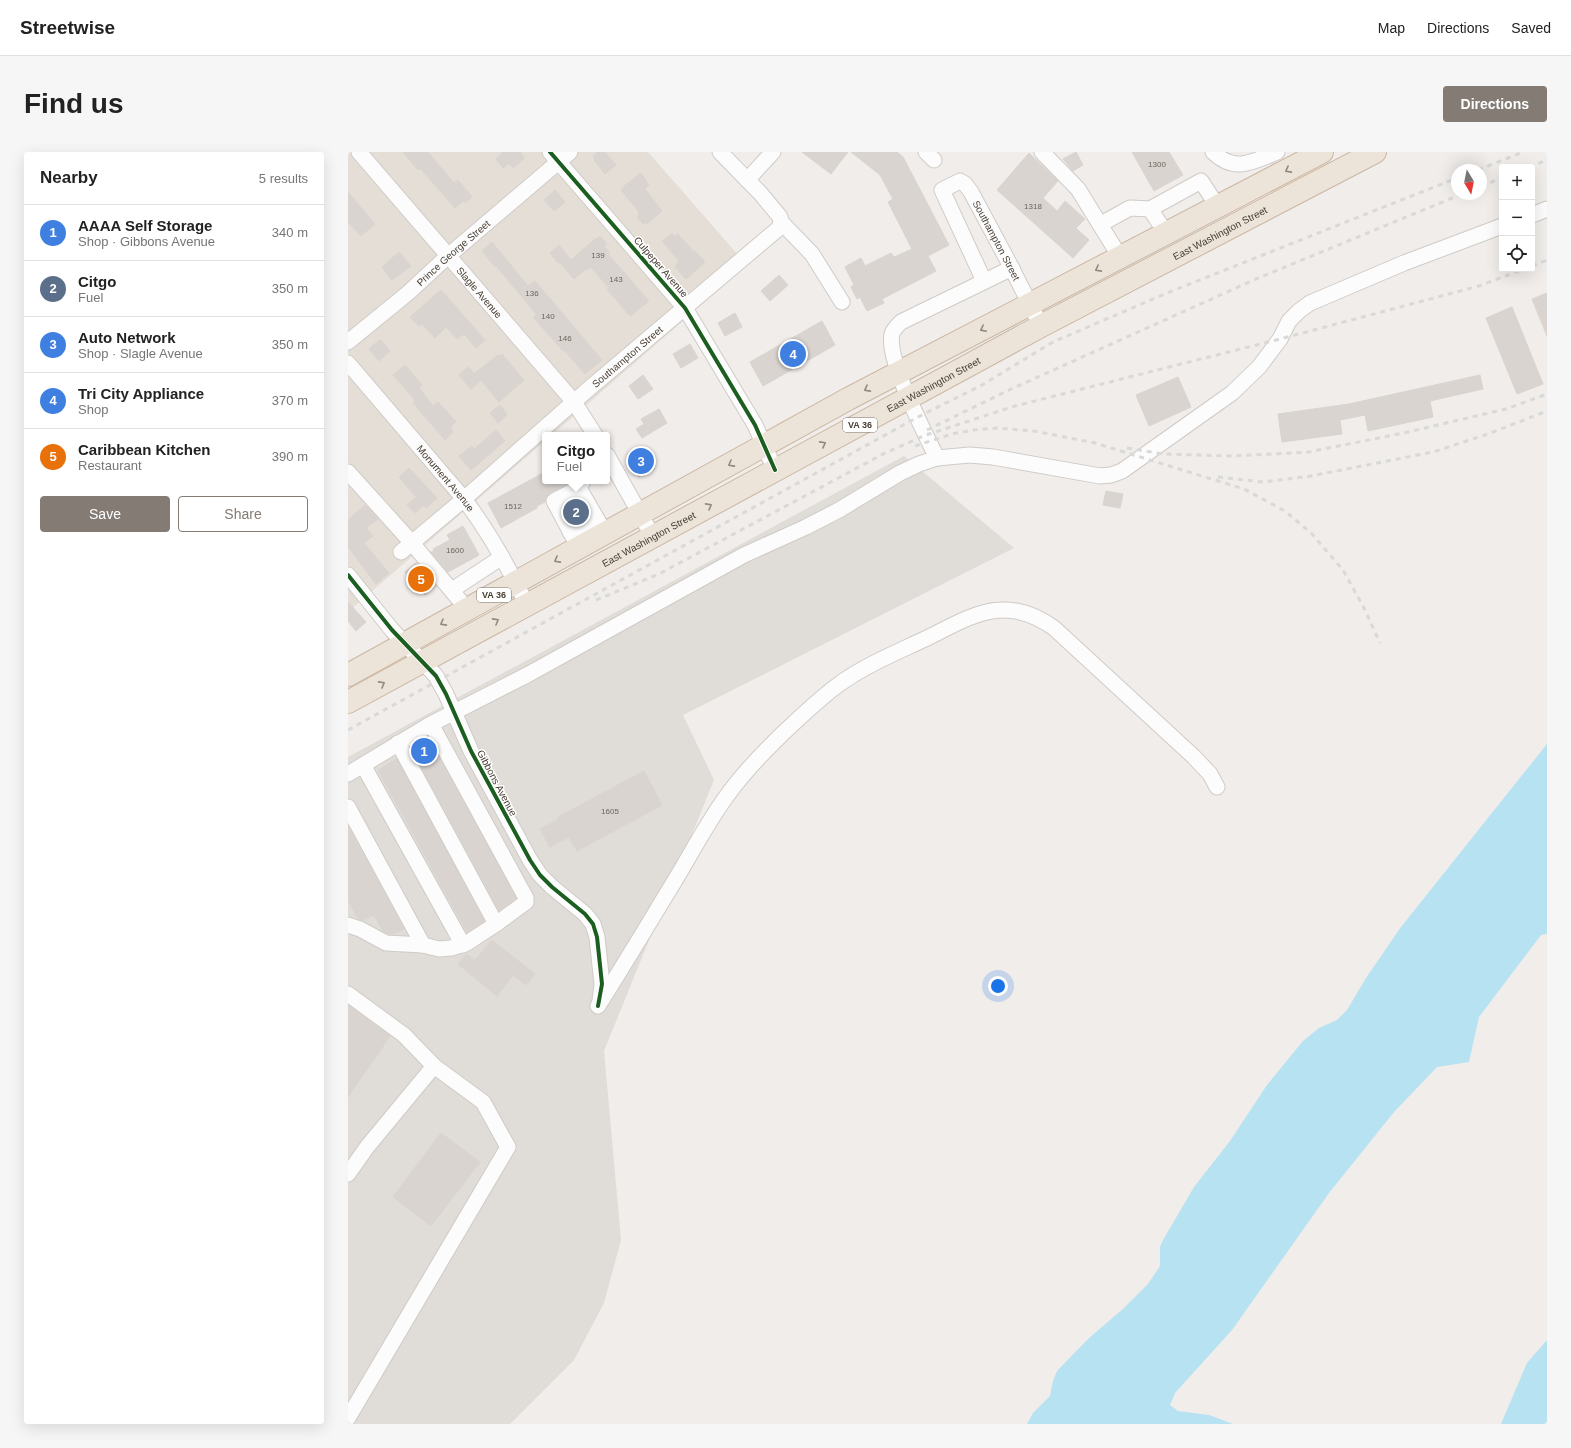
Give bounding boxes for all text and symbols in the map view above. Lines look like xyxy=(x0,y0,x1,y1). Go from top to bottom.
text: Streetwise xyxy=(20,17,115,38)
text: Map xyxy=(1378,20,1405,36)
text: Directions xyxy=(1427,20,1489,36)
text: Saved xyxy=(1511,20,1551,36)
button: Directions xyxy=(1443,86,1547,122)
text: Find us xyxy=(24,88,124,119)
house number: 1300 xyxy=(1148,160,1166,169)
north arrow xyxy=(1451,164,1487,200)
map controls xyxy=(1499,164,1535,272)
button: + xyxy=(1499,164,1535,200)
one-way arrow xyxy=(1284,165,1292,173)
text: Nearby xyxy=(40,168,98,187)
text: 5 results xyxy=(259,171,308,186)
street label: Southampton Street xyxy=(971,198,1023,282)
button: − xyxy=(1499,200,1535,236)
house number: 1318 xyxy=(1024,202,1042,211)
street label: East Washington Street xyxy=(1171,204,1269,262)
text: AAAA Self Storage xyxy=(78,217,212,234)
street label: Prince George Street xyxy=(414,217,492,288)
text: 1 xyxy=(49,225,57,240)
text: 340 m xyxy=(272,225,308,240)
text: Shop · Gibbons Avenue xyxy=(78,234,215,249)
street label: Culpeper Avenue xyxy=(632,235,691,300)
button: locate xyxy=(1499,236,1535,272)
house number: 139 xyxy=(591,251,605,260)
street label: Slagle Avenue xyxy=(455,264,505,320)
one-way arrow xyxy=(1095,264,1102,272)
text: Citgo xyxy=(78,273,116,290)
house number: 143 xyxy=(609,275,623,284)
text: 2 xyxy=(49,281,57,296)
text: 350 m xyxy=(272,281,308,296)
house number: 136 xyxy=(525,289,539,298)
text: Fuel xyxy=(78,290,103,305)
house number: 140 xyxy=(541,312,555,321)
street label: Southampton Street xyxy=(590,323,665,389)
one-way arrow xyxy=(979,324,987,332)
text: Auto Network xyxy=(78,329,176,346)
house number: 146 xyxy=(558,334,572,343)
text: 3 xyxy=(49,337,57,352)
text: 350 m xyxy=(272,337,308,352)
pin: 4 xyxy=(780,339,806,369)
text: Shop · Slagle Avenue xyxy=(78,346,203,361)
street label: East Washington Street xyxy=(885,354,982,414)
one-way arrow xyxy=(864,384,871,392)
text: Tri City Appliance xyxy=(78,385,204,402)
text: 4 xyxy=(49,393,57,408)
text: 370 m xyxy=(272,393,308,408)
text: Shop xyxy=(78,402,108,417)
road number: VA 36 xyxy=(843,418,877,432)
popup xyxy=(542,432,610,484)
text: Caribbean Kitchen xyxy=(78,441,211,458)
one-way arrow xyxy=(819,441,826,449)
text: Citgo xyxy=(557,442,595,459)
street label: Monument Avenue xyxy=(415,443,477,514)
pin: 3 xyxy=(628,446,654,476)
text: 5 xyxy=(49,449,57,464)
text: 390 m xyxy=(272,449,308,464)
text: Restaurant xyxy=(78,458,142,473)
text: Fuel xyxy=(557,459,582,474)
one-way arrow xyxy=(727,459,735,466)
button: Save xyxy=(40,496,170,532)
button: Share xyxy=(178,496,308,532)
pin: 2 xyxy=(563,497,589,527)
house number: 1512 xyxy=(504,502,522,511)
one-way arrow xyxy=(705,503,712,511)
street label: East Washington Street xyxy=(600,509,697,569)
house number: 1600 xyxy=(446,546,464,555)
one-way arrow xyxy=(553,555,561,562)
pin: 5 xyxy=(408,564,434,594)
road number: VA 36 xyxy=(477,588,511,602)
one-way arrow xyxy=(440,618,447,626)
one-way arrow xyxy=(492,619,499,626)
one-way arrow xyxy=(378,681,385,688)
pin: 1 xyxy=(411,736,437,766)
street label: Gibbons Avenue xyxy=(475,748,519,818)
house number: 1605 xyxy=(601,807,619,816)
your location xyxy=(988,976,1008,996)

